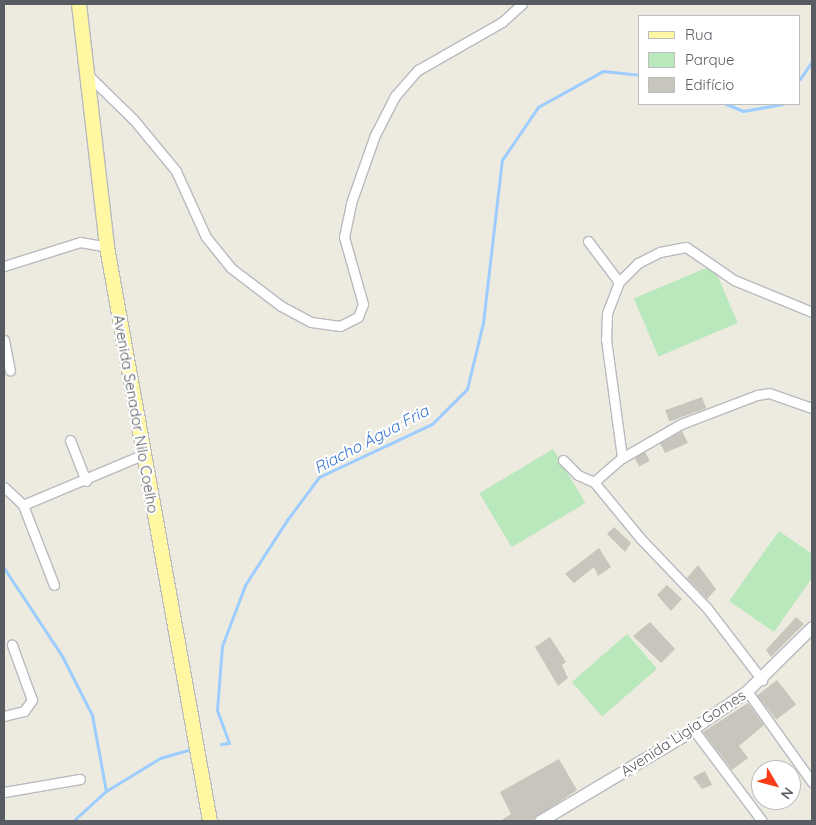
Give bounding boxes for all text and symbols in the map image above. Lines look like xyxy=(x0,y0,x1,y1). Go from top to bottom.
legend xyxy=(638,15,801,105)
text: Rua xyxy=(685,25,713,44)
text: Parque xyxy=(685,50,735,69)
text: Edifício xyxy=(685,75,734,94)
street label: Avenida Senador Nilo Coelho xyxy=(110,313,162,515)
water label: Riacho Água Fria xyxy=(311,401,431,477)
street label: Avenida Ligia Gomes xyxy=(617,686,749,780)
north arrow xyxy=(751,760,801,810)
text: N xyxy=(777,784,797,803)

